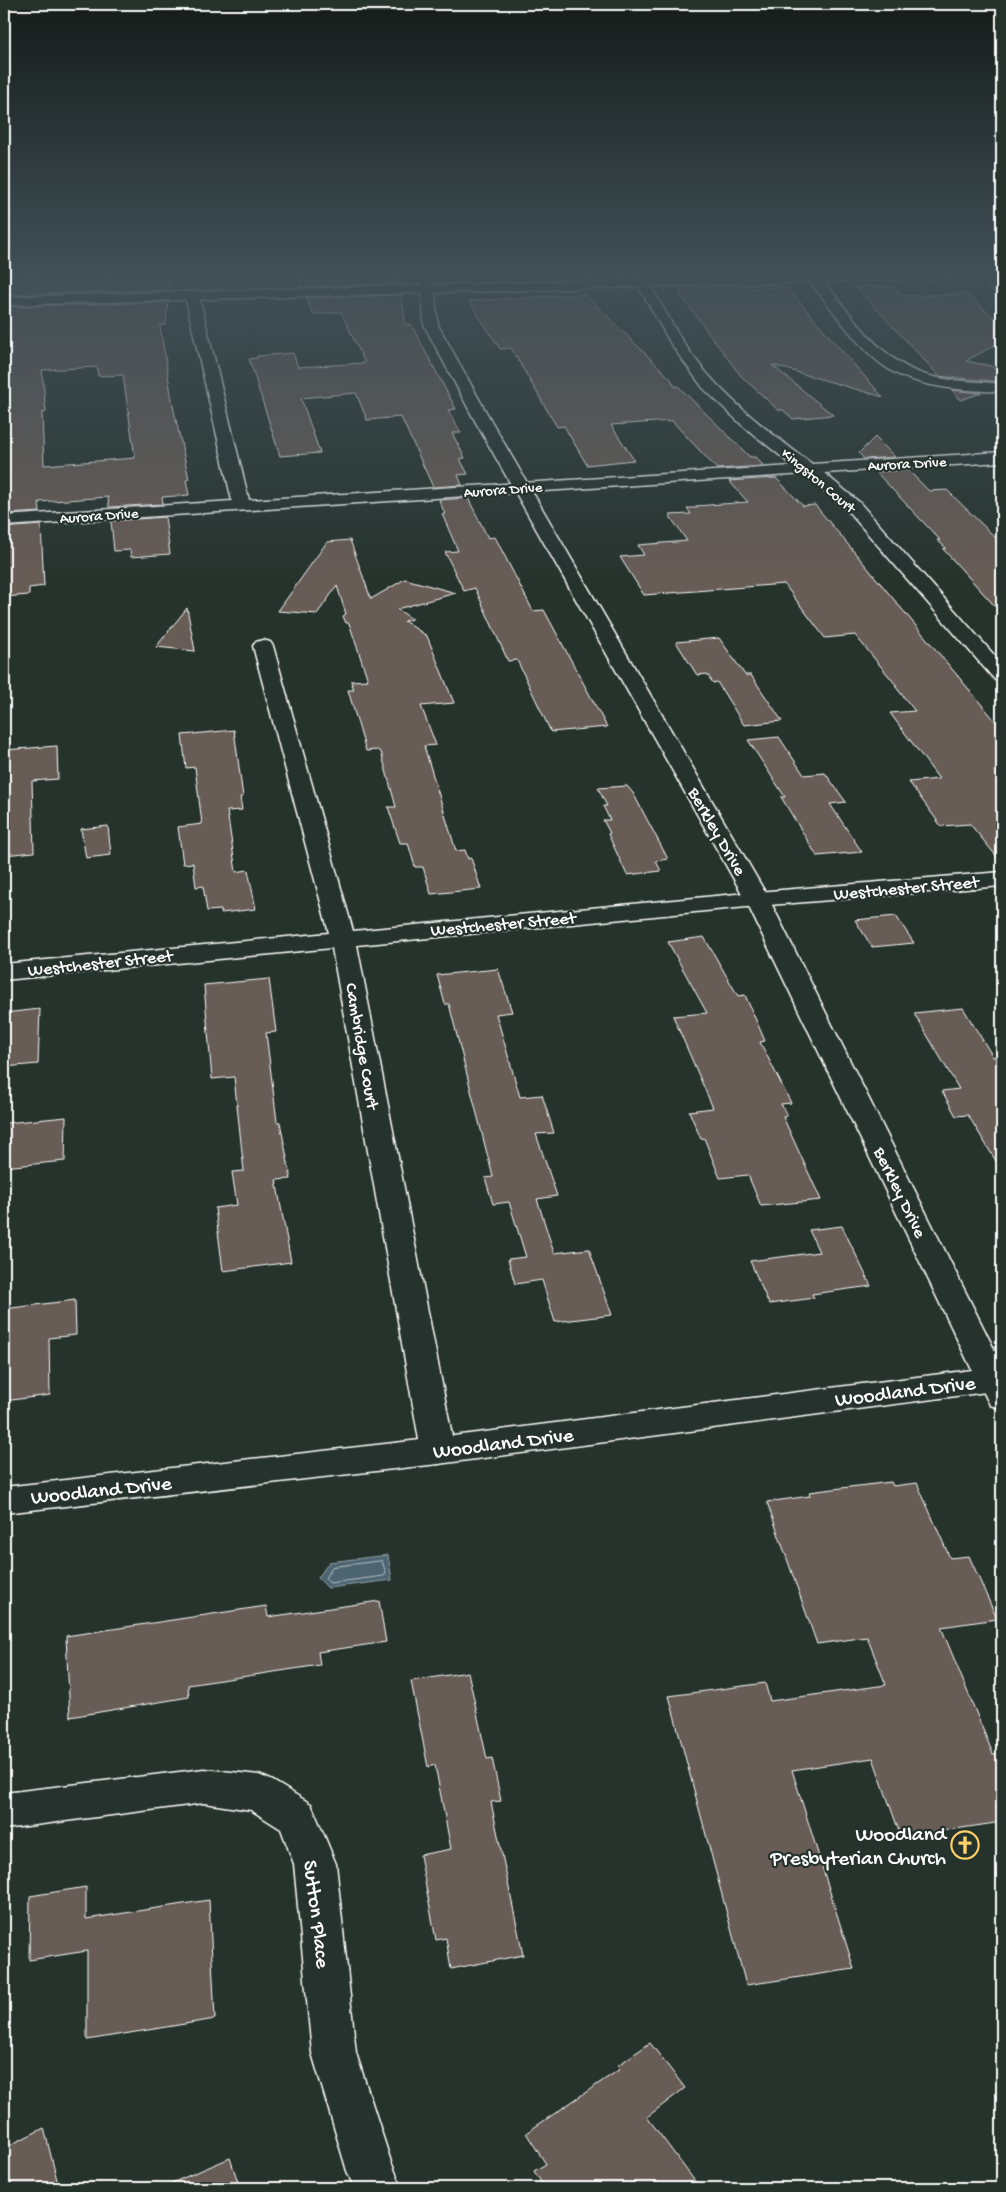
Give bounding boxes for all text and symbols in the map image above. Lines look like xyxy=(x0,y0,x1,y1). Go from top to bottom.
street label: Kingston Court xyxy=(777,445,860,519)
street label: Aurora Drive xyxy=(867,454,947,476)
street label: Aurora Drive xyxy=(463,479,543,503)
street label: Aurora Drive xyxy=(59,505,139,529)
street label: Berkley Drive xyxy=(682,783,750,881)
street label: Westchester Street xyxy=(833,873,981,906)
street label: Westchester Street xyxy=(430,909,578,942)
street label: Westchester Street xyxy=(27,946,175,983)
street label: Cambridge Court xyxy=(339,982,382,1113)
street label: Berkley Drive xyxy=(867,1143,930,1243)
street label: Woodland Drive xyxy=(834,1372,978,1414)
street label: Woodland Drive xyxy=(432,1424,576,1466)
street label: Woodland Drive xyxy=(30,1473,174,1512)
place label: Woodland Presbyterian Church xyxy=(770,1824,948,1873)
church icon: Woodland Presbyterian Church xyxy=(950,1830,980,1860)
street label: Sutton Place xyxy=(296,1859,334,1971)

